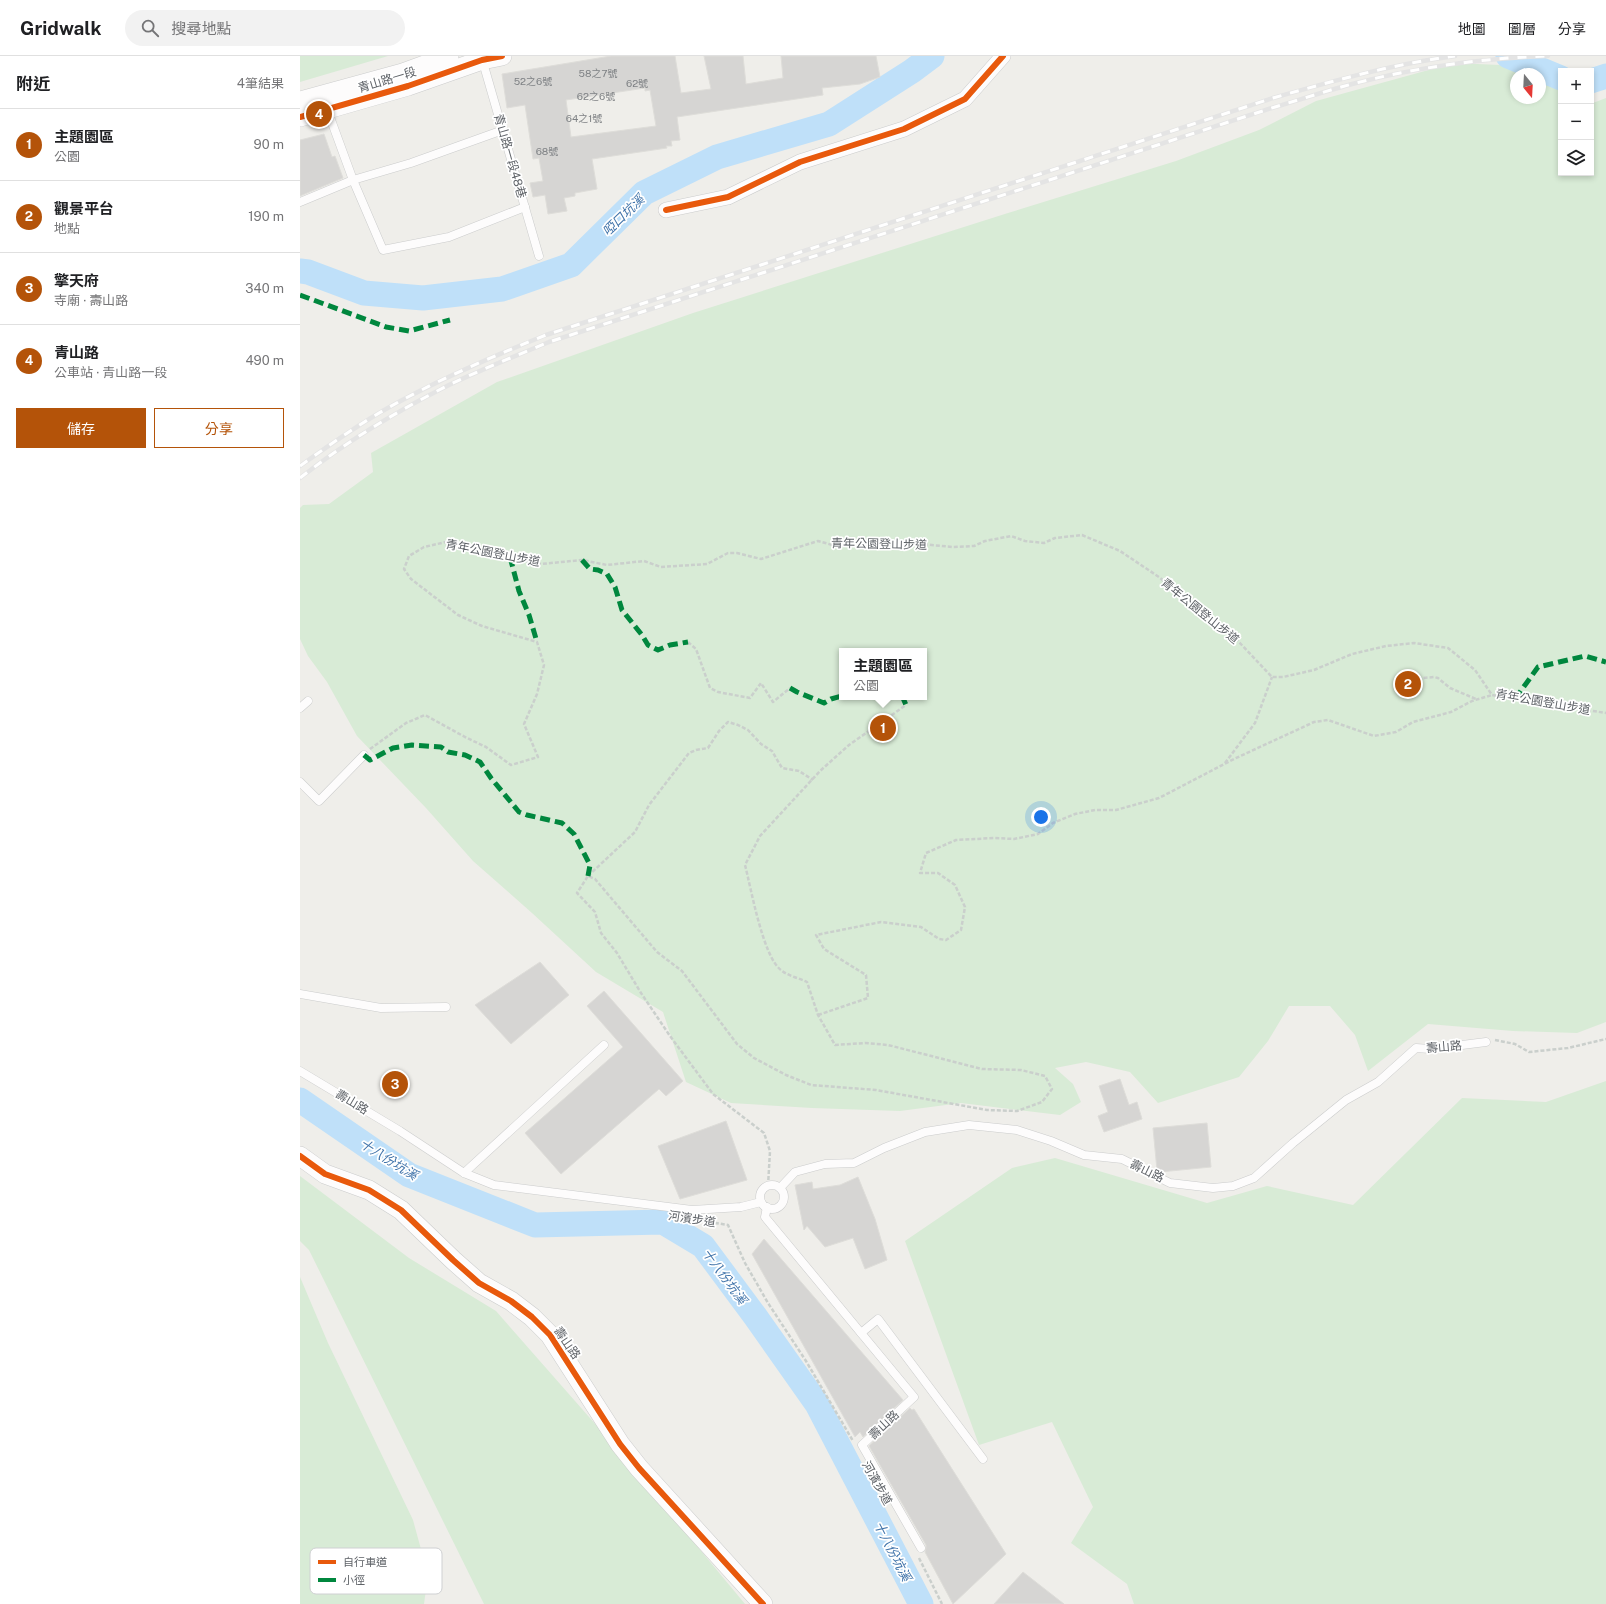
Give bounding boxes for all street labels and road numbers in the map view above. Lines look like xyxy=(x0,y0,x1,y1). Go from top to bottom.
street label: 青山路一段 xyxy=(356,65,418,95)
street label: 青山路一段48巷 xyxy=(491,112,529,200)
street label: 青年公園登山步道 xyxy=(831,536,927,552)
street label: 青年公園登山步道 xyxy=(445,537,541,569)
street label: 青年公園登山步道 xyxy=(1158,575,1242,647)
street label: 青年公園登山步道 xyxy=(1495,687,1591,717)
street label: 壽山路 xyxy=(1425,1038,1463,1056)
street label: 壽山路 xyxy=(333,1087,371,1117)
street label: 壽山路 xyxy=(1128,1157,1166,1185)
street label: 河濱步道 xyxy=(667,1208,717,1230)
street label: 壽山路 xyxy=(551,1324,583,1362)
street label: 壽山路 xyxy=(866,1408,902,1442)
street label: 河濱步道 xyxy=(859,1459,895,1507)

